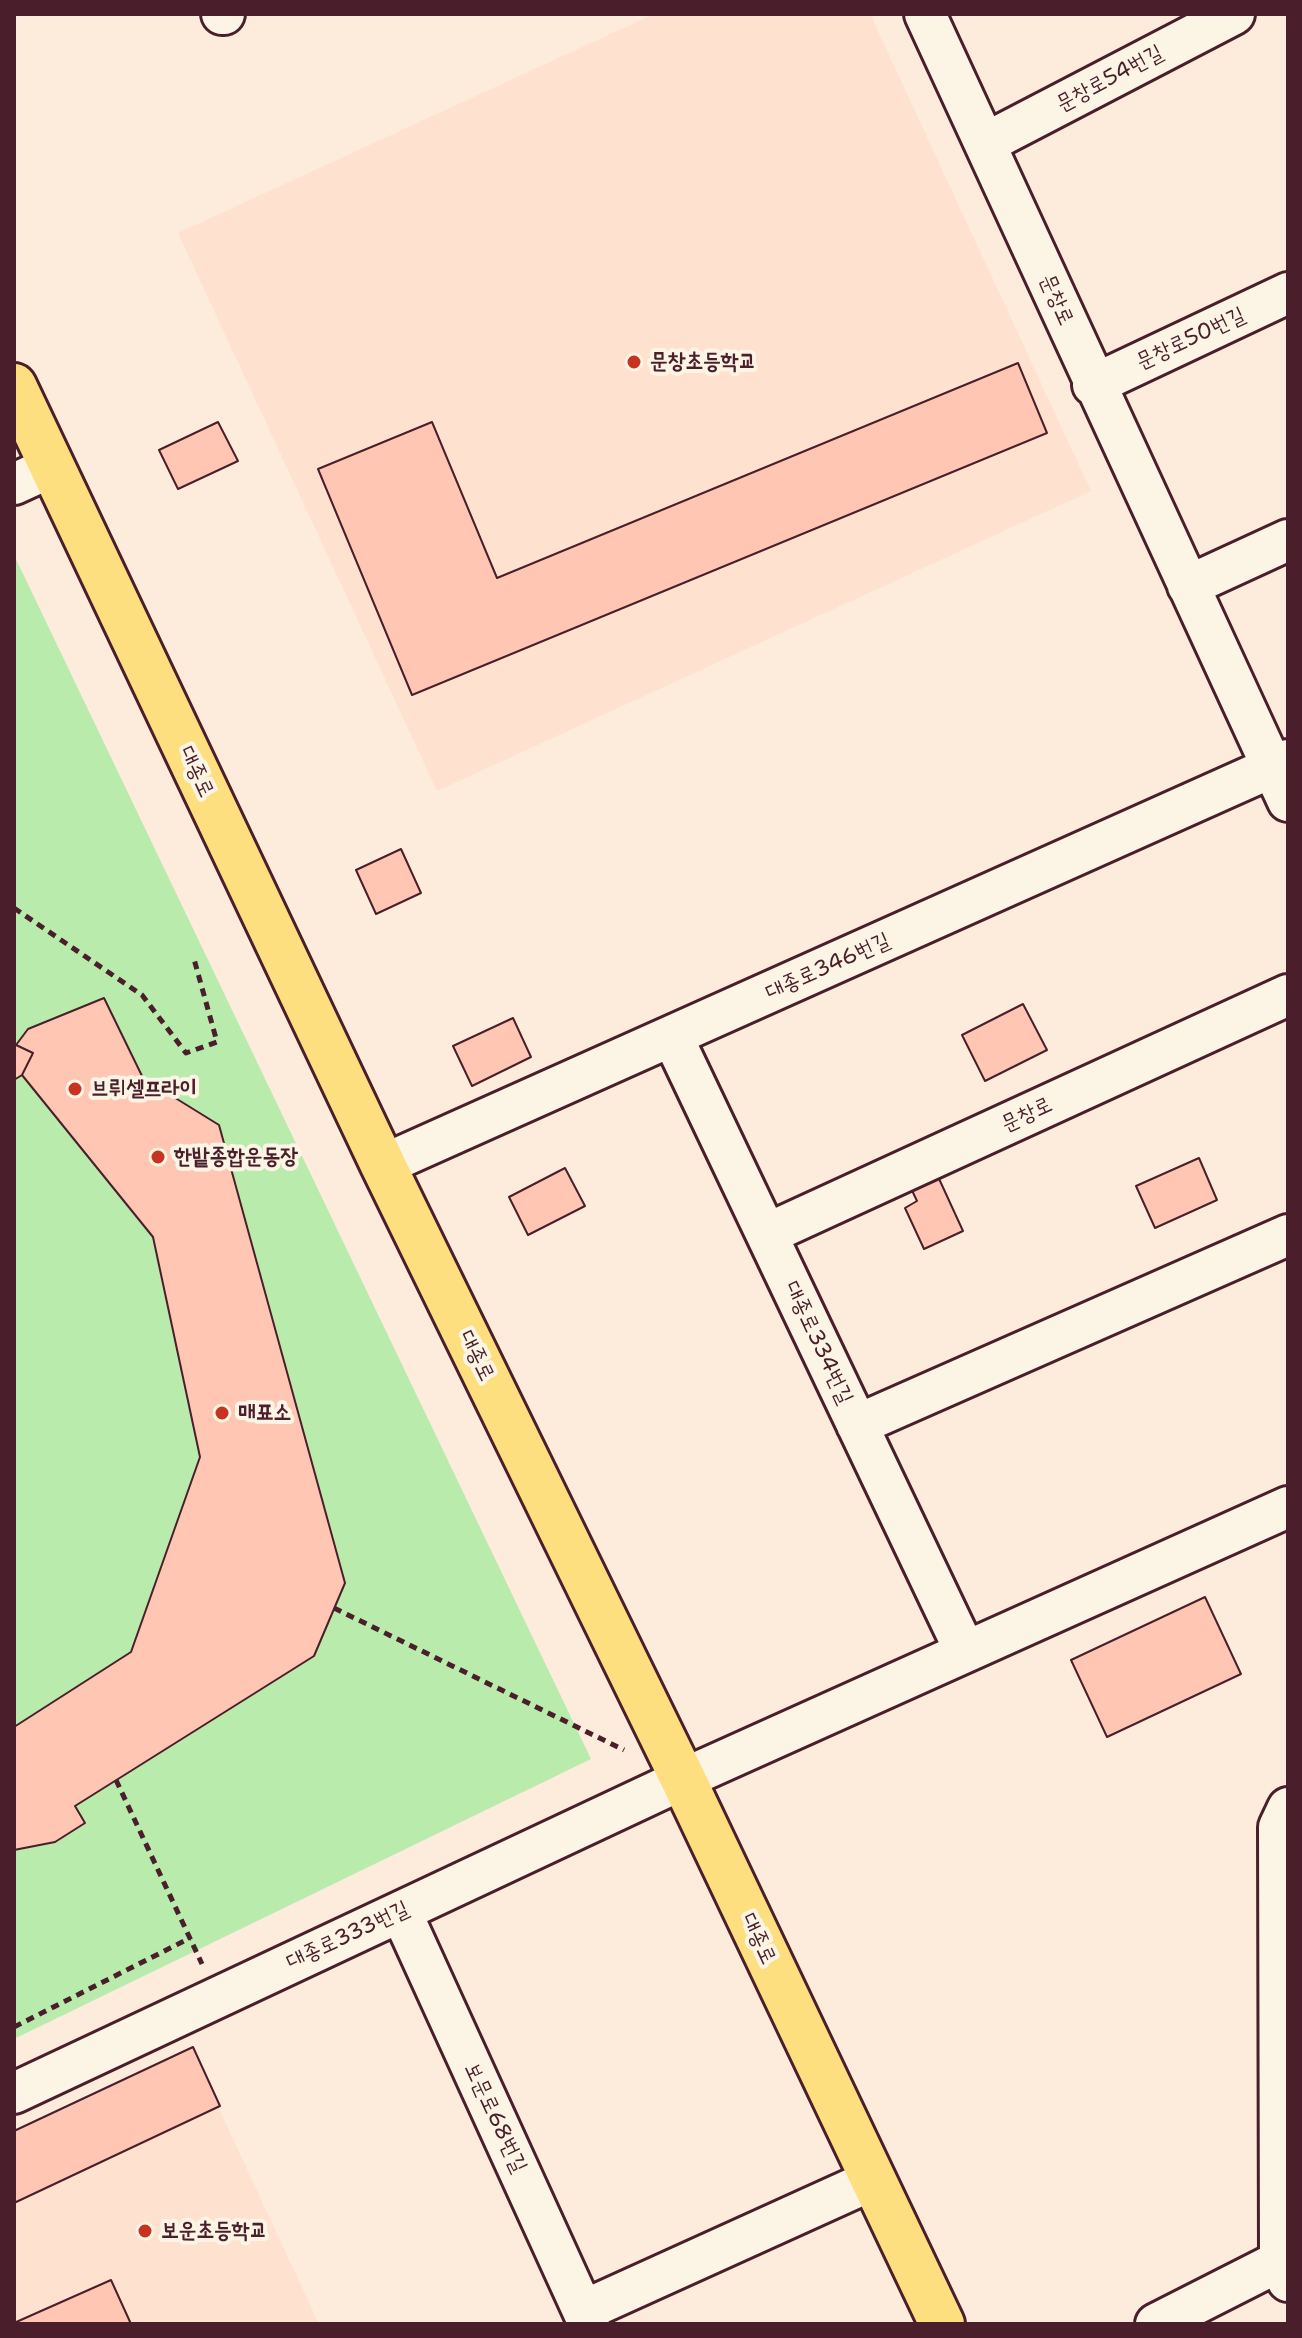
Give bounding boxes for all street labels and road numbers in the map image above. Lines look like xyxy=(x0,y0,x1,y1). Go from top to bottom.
street label: 문창로54번길 xyxy=(1052,40,1168,118)
street label: 문창로 xyxy=(1033,270,1079,330)
street label: 문창로50번길 xyxy=(1132,302,1250,376)
street label: 대종로 xyxy=(173,742,219,802)
street label: 대종로346번길 xyxy=(762,928,894,1006)
street label: 문창로 xyxy=(997,1092,1057,1138)
street label: 대종로334번길 xyxy=(778,1277,858,1409)
street label: 대종로 xyxy=(452,1326,500,1386)
street label: 대종로333번길 xyxy=(283,1896,413,1976)
street label: 대종로 xyxy=(735,1909,781,1969)
street label: 보문로68번길 xyxy=(458,2059,532,2177)

